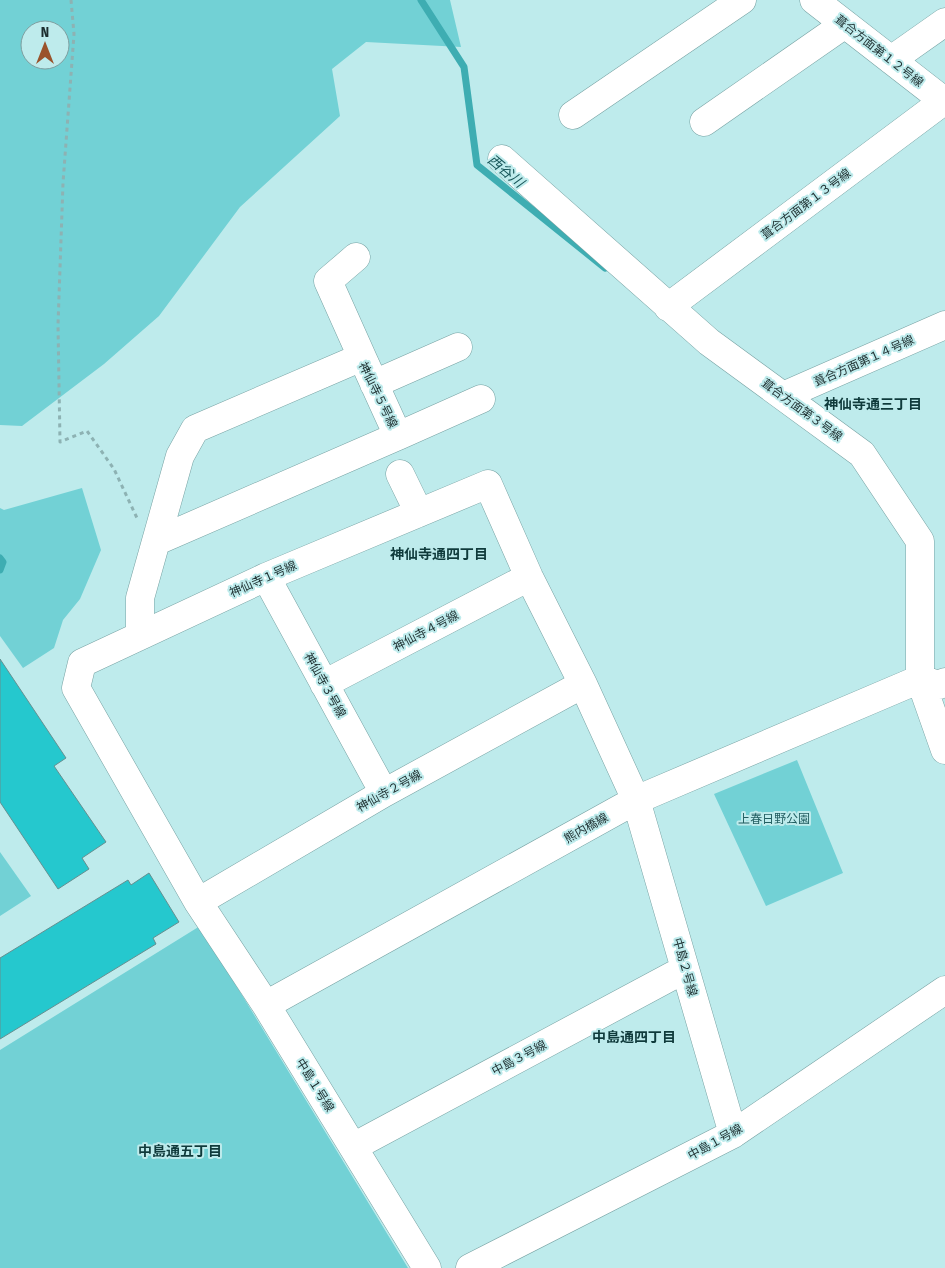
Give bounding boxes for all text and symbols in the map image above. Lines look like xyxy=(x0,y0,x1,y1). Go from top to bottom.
street label: 葺合方面第１２号線 xyxy=(832,12,926,90)
north arrow xyxy=(20,20,70,70)
text: N xyxy=(41,24,49,41)
water label: 西谷川 xyxy=(484,151,529,193)
street label: 葺合方面第１３号線 xyxy=(759,166,853,242)
street label: 葺合方面第１４号線 xyxy=(812,333,916,389)
street label: 神仙寺５号線 xyxy=(356,360,400,430)
street label: 葺合方面第３号線 xyxy=(759,376,845,444)
district label: 神仙寺通三丁目 xyxy=(824,396,922,413)
district label: 神仙寺通四丁目 xyxy=(390,546,488,563)
street label: 神仙寺１号線 xyxy=(227,558,299,600)
street label: 神仙寺４号線 xyxy=(391,608,461,654)
street label: 神仙寺３号線 xyxy=(301,650,349,720)
street label: 神仙寺２号線 xyxy=(354,767,424,815)
street label: 熊内橋線 xyxy=(562,810,610,846)
park label: 上春日野公園 xyxy=(738,812,810,826)
street label: 中島２号線 xyxy=(670,936,700,998)
district label: 中島通四丁目 xyxy=(592,1029,676,1046)
street label: 中島３号線 xyxy=(489,1038,549,1078)
street label: 中島１号線 xyxy=(293,1056,337,1114)
street label: 中島１号線 xyxy=(685,1121,745,1163)
district label: 中島通五丁目 xyxy=(138,1143,222,1160)

